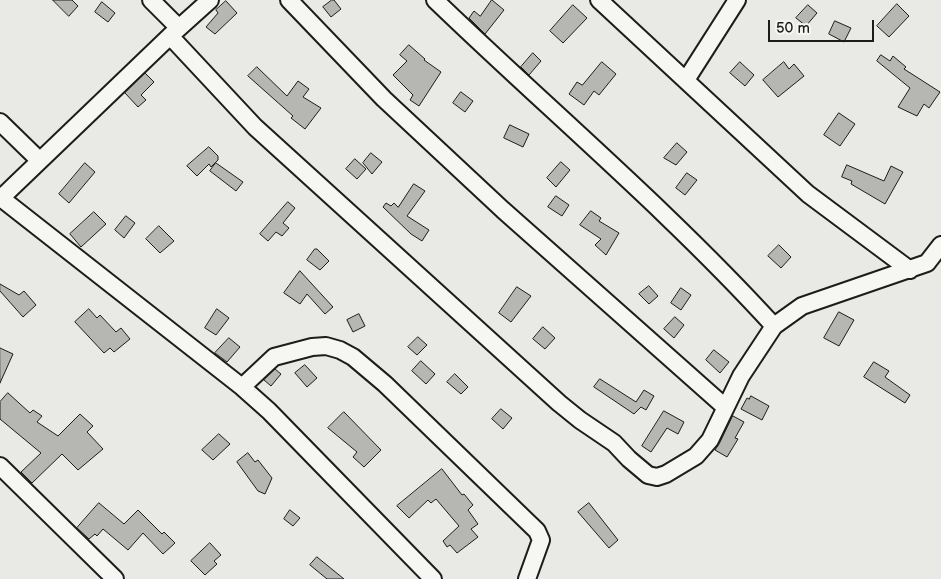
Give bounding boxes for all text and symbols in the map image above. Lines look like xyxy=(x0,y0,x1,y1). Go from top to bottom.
scale bar xyxy=(771,10,877,42)
text: 50 m xyxy=(776,19,810,38)

